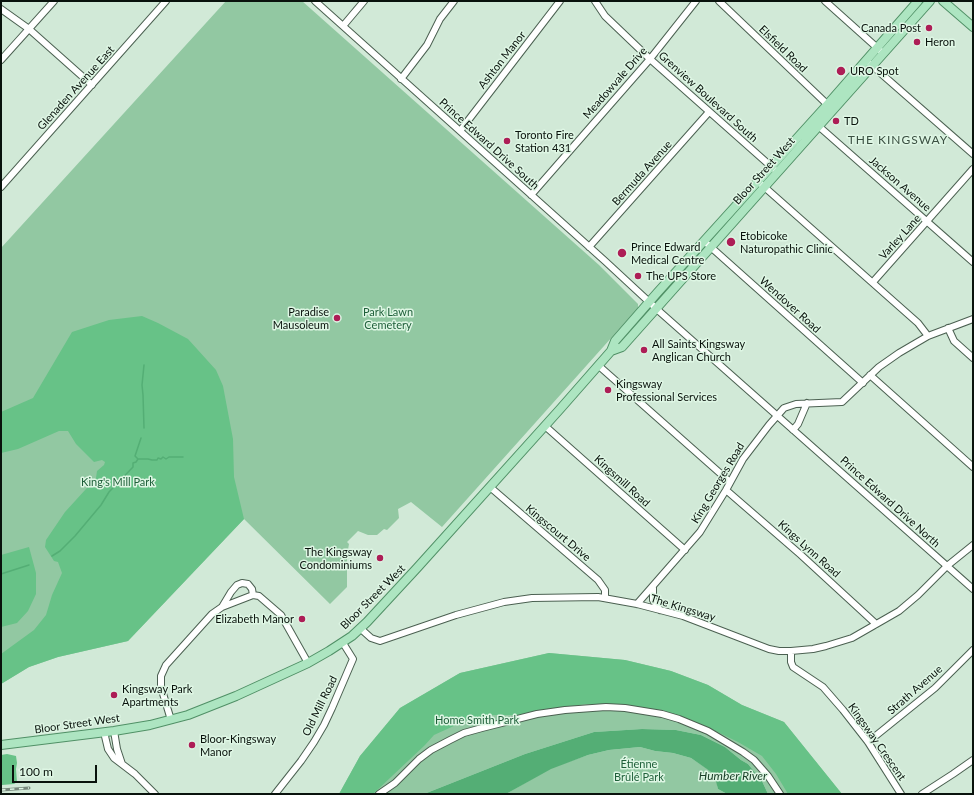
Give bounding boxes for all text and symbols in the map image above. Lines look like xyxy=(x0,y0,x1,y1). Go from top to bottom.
place label: Canada Post xyxy=(861,21,921,35)
street label: Elsfield Road xyxy=(756,23,810,75)
marker: Canada Post xyxy=(924,23,934,33)
street label: Ashton Manor xyxy=(475,29,529,91)
place label: Heron xyxy=(925,35,955,49)
marker: Heron xyxy=(912,37,922,47)
street label: Glenaden Avenue East xyxy=(35,43,117,133)
street label: Meadowvale Drive xyxy=(580,44,650,122)
street label: Grenview Boulevard South xyxy=(656,49,760,145)
place label: URO Spot xyxy=(850,64,899,78)
marker: URO Spot xyxy=(835,65,847,77)
street label: Prince Edward Drive South xyxy=(436,96,542,192)
place label: TD xyxy=(844,114,859,128)
marker: TD xyxy=(831,116,841,126)
place label: Toronto Fire Station 431 xyxy=(515,128,574,154)
district label: THE KINGSWAY xyxy=(848,133,948,147)
street label: Bloor Street West xyxy=(730,135,798,207)
marker: Toronto Fire Station 431 xyxy=(502,136,512,146)
street label: Bermuda Avenue xyxy=(609,138,675,208)
street label: Jackson Avenue xyxy=(867,154,933,214)
street label: Varley Lane xyxy=(876,212,924,262)
place label: Etobicoke Naturopathic Clinic xyxy=(740,229,833,255)
marker: Etobicoke Naturopathic Clinic xyxy=(725,236,737,248)
place label: Prince Edward Medical Centre xyxy=(631,240,704,266)
marker: Prince Edward Medical Centre xyxy=(616,247,628,259)
place label: The UPS Store xyxy=(646,269,716,283)
marker: The UPS Store xyxy=(633,271,643,281)
street label: Wendover Road xyxy=(757,274,823,336)
place label: Paradise Mausoleum xyxy=(273,305,329,331)
park label: Park Lawn Cemetery xyxy=(363,305,413,331)
marker: Paradise Mausoleum xyxy=(332,313,342,323)
place label: All Saints Kingsway Anglican Church xyxy=(652,337,745,363)
marker: All Saints Kingsway Anglican Church xyxy=(639,345,649,355)
place label: Kingsway Professional Services xyxy=(616,377,717,403)
marker: Kingsway Professional Services xyxy=(603,385,613,395)
street label: King Georges Road xyxy=(689,440,747,526)
street label: Kingsmill Road xyxy=(591,452,653,510)
street label: Prince Edward Drive North xyxy=(837,454,943,550)
park label: King's Mill Park xyxy=(81,475,155,489)
street label: Kingscourt Drive xyxy=(523,502,593,564)
street label: Kings Lynn Road xyxy=(775,518,843,580)
place label: The Kingsway Condominiums xyxy=(300,545,372,571)
marker: The Kingsway Condominiums xyxy=(375,553,385,563)
street label: Bloor Street West xyxy=(338,562,408,632)
street label: The Kingsway xyxy=(649,592,717,624)
place label: Elizabeth Manor xyxy=(215,612,294,626)
marker: Elizabeth Manor xyxy=(297,614,307,624)
street label: Strath Avenue xyxy=(885,663,945,717)
street label: Old Mill Road xyxy=(300,674,340,738)
place label: Kingsway Park Apartments xyxy=(122,682,192,708)
marker: Kingsway Park Apartments xyxy=(109,690,119,700)
street label: Kingsway Crescent xyxy=(845,701,909,783)
street label: Bloor Street West xyxy=(34,711,120,737)
park label: Home Smith Park xyxy=(435,713,519,727)
place label: Bloor-Kingsway Manor xyxy=(200,732,276,758)
marker: Bloor-Kingsway Manor xyxy=(187,740,197,750)
scale bar xyxy=(14,757,99,783)
park label: Étienne Brûlé Park xyxy=(614,757,664,783)
text: 100 m xyxy=(19,764,53,779)
water label: Humber River xyxy=(699,769,767,783)

